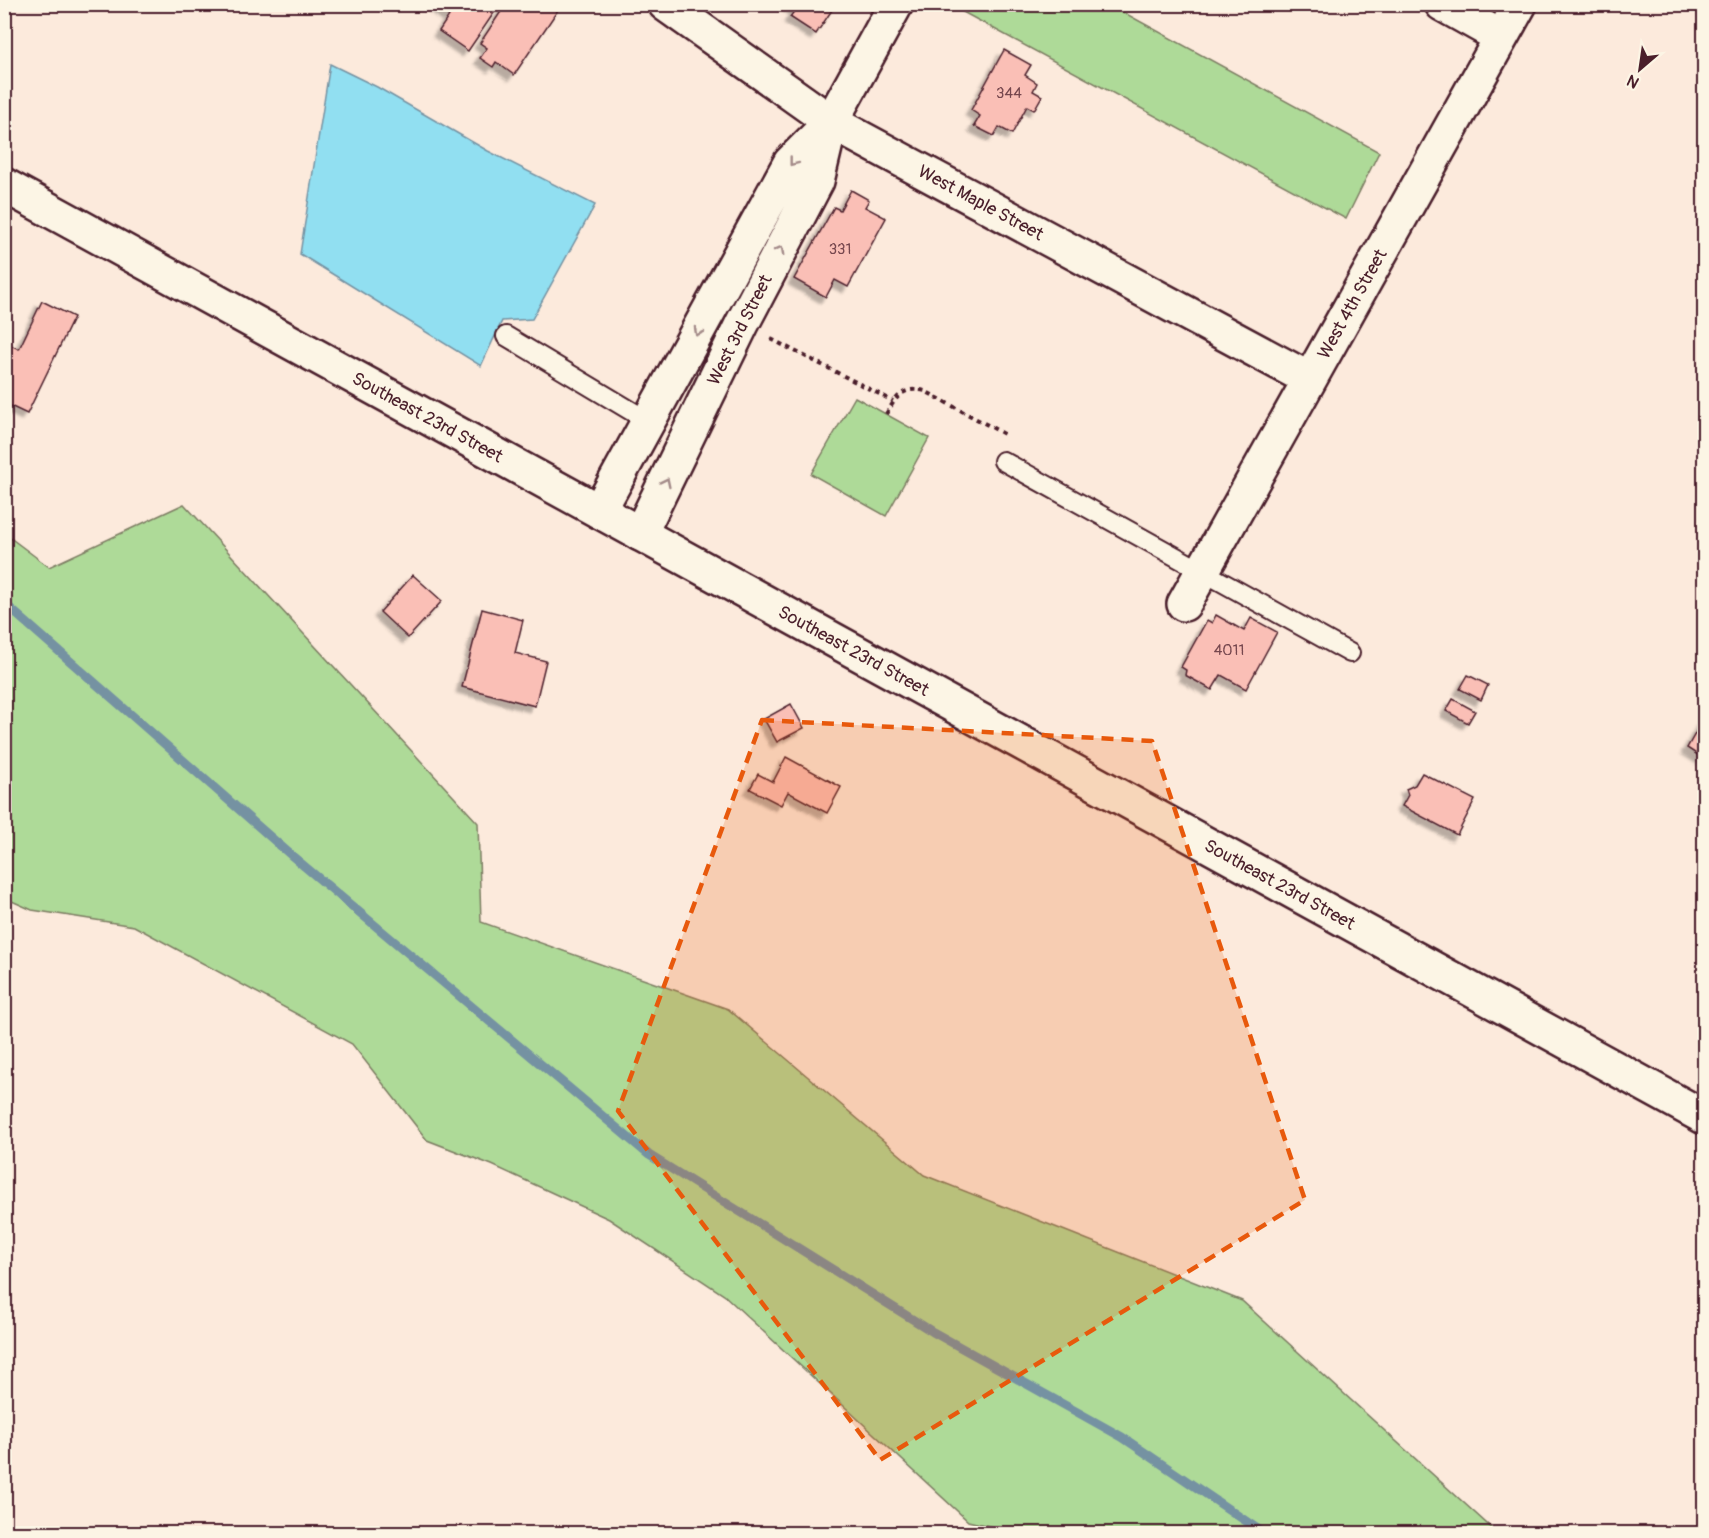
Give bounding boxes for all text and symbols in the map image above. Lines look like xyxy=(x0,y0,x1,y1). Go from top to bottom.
north arrow xyxy=(1610,39,1670,99)
text: N xyxy=(1623,70,1643,93)
house number: 344 xyxy=(996,84,1022,103)
one-way arrow xyxy=(789,155,800,166)
street label: West Maple Street xyxy=(914,160,1048,246)
house number: 331 xyxy=(829,240,851,259)
street label: West 4th Street xyxy=(1312,244,1392,363)
one-way arrow xyxy=(773,246,785,257)
street label: West 3rd Street xyxy=(702,270,778,389)
one-way arrow xyxy=(694,326,705,336)
street label: Southeast 23rd Street xyxy=(348,367,508,468)
one-way arrow xyxy=(658,477,670,488)
street label: Southeast 23rd Street xyxy=(774,600,934,702)
house number: 4011 xyxy=(1214,641,1244,660)
street label: Southeast 23rd Street xyxy=(1200,834,1360,935)

